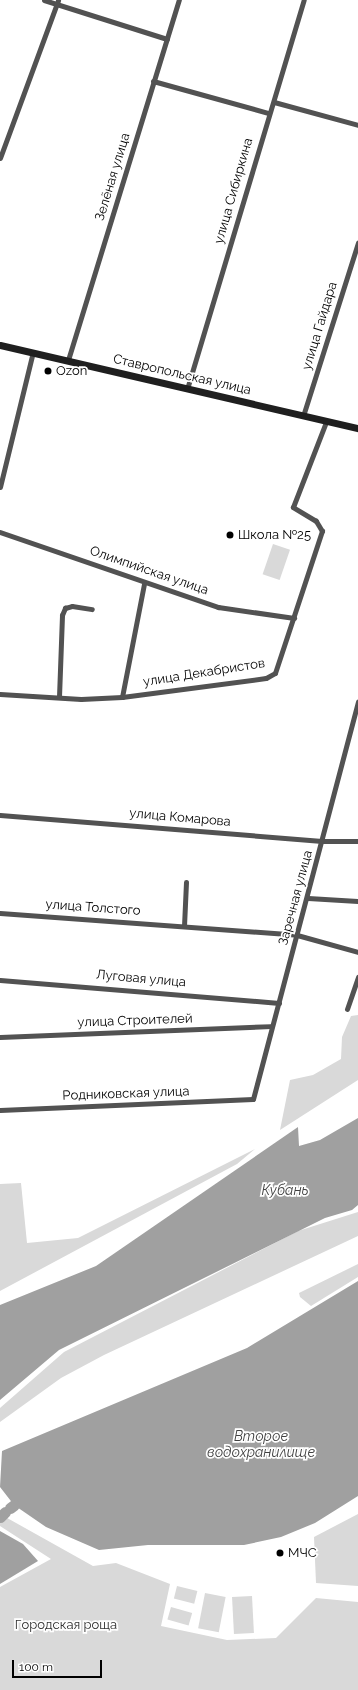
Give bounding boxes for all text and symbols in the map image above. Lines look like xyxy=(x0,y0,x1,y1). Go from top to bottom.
street label: Зелёная улица xyxy=(92,131,134,223)
street label: улица Сибиркина xyxy=(211,136,257,246)
street label: улица Гайдара xyxy=(299,280,341,372)
street label: Ставропольская улица xyxy=(111,351,253,399)
place label: Ozon xyxy=(56,363,87,379)
marker: Ozon xyxy=(43,366,53,376)
place label: Школа №25 xyxy=(238,527,311,543)
marker: Школа №25 xyxy=(225,530,235,540)
street label: Олимпийская улица xyxy=(88,543,210,599)
street label: улица Декабристов xyxy=(142,656,266,690)
street label: улица Комарова xyxy=(129,806,231,830)
street label: Заречная улица xyxy=(276,849,316,947)
street label: улица Толстого xyxy=(45,897,141,919)
street label: Луговая улица xyxy=(95,967,187,991)
street label: улица Строителей xyxy=(77,1011,193,1031)
street label: Родниковская улица xyxy=(62,1084,190,1104)
water label: Кубань xyxy=(261,1182,309,1198)
water label: Второе водохранилище xyxy=(207,1428,315,1460)
place label: МЧС xyxy=(288,1545,317,1561)
marker: МЧС xyxy=(275,1548,285,1558)
park label: Городская роща xyxy=(15,1617,117,1633)
scale bar xyxy=(14,1652,104,1678)
text: 100 m xyxy=(19,1660,53,1674)

